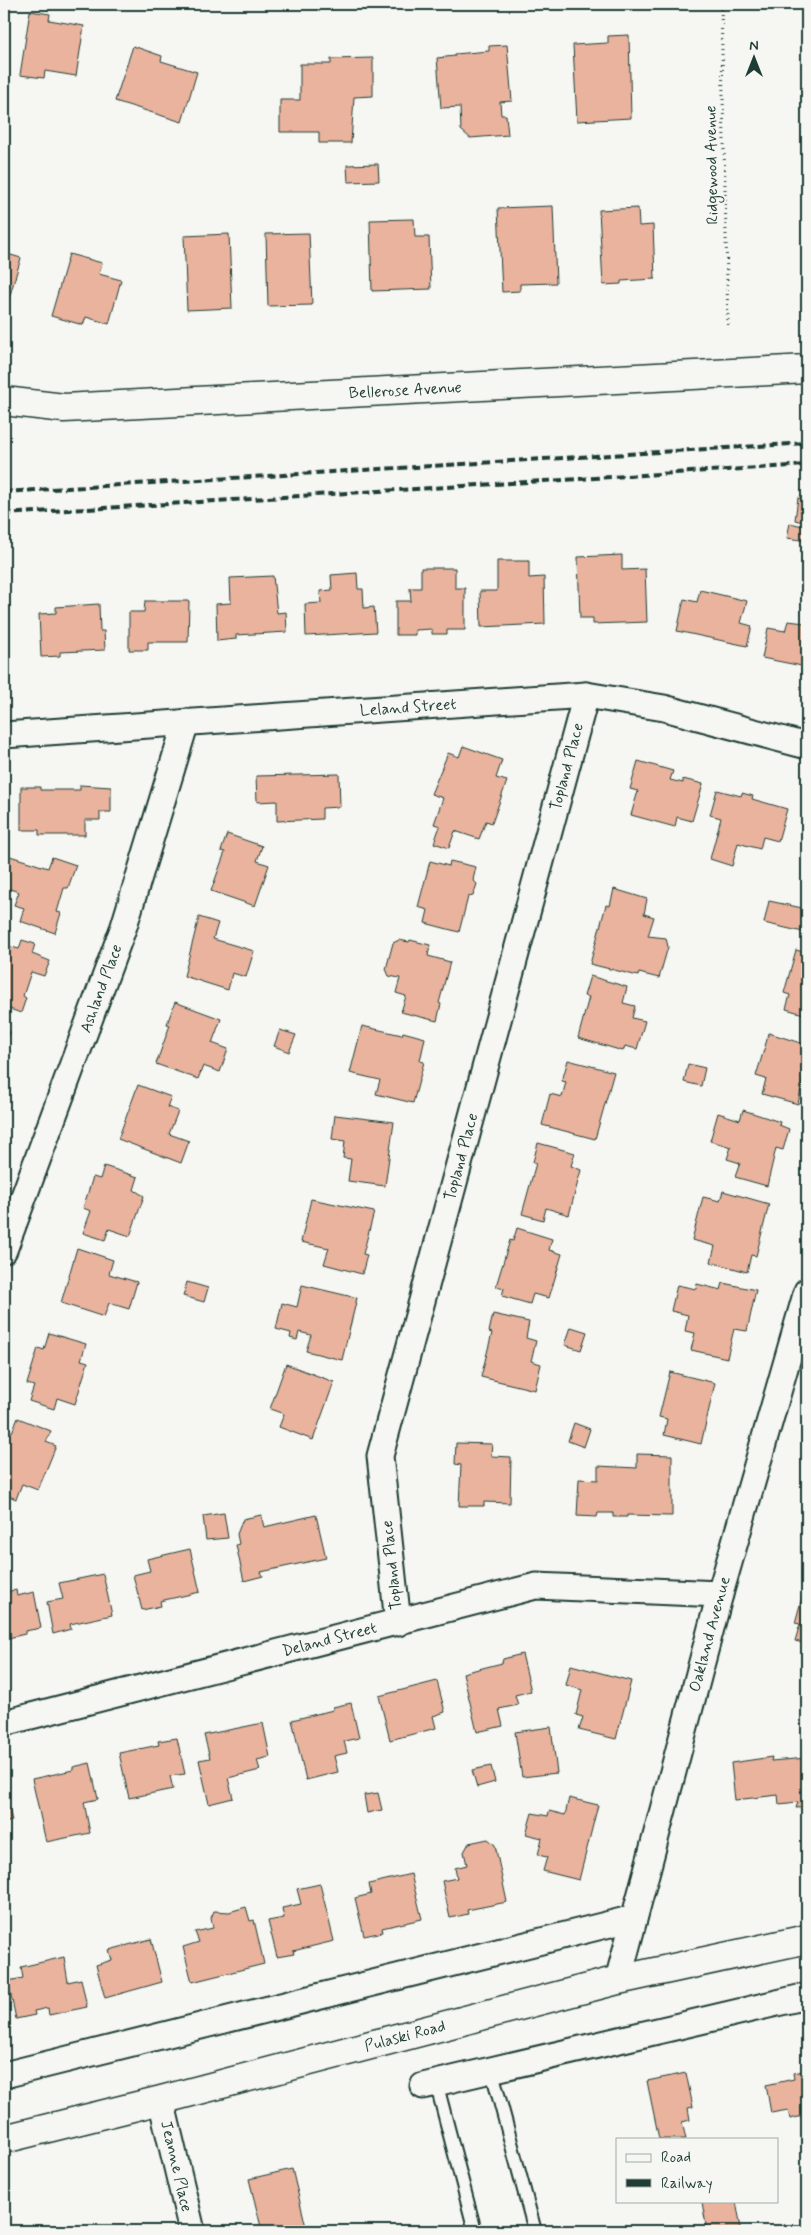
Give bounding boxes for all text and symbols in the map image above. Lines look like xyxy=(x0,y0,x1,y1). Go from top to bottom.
north arrow xyxy=(728,32,778,82)
text: N xyxy=(749,37,759,55)
street label: Ridgewood Avenue xyxy=(700,105,725,225)
street label: Bellerose Avenue xyxy=(348,377,462,404)
street label: Leland Street xyxy=(359,693,457,721)
street label: Topland Place xyxy=(545,721,588,813)
street label: Ashland Place xyxy=(75,941,127,1036)
street label: Topland Place xyxy=(439,1111,483,1203)
street label: Topland Place xyxy=(377,1519,407,1611)
street label: Oakland Avenue xyxy=(684,1573,735,1694)
street label: Deland Street xyxy=(280,1617,379,1661)
street label: Pulaski Road xyxy=(362,2015,448,2057)
street label: Jeanne Place xyxy=(156,2118,198,2214)
legend xyxy=(616,2138,778,2202)
text: Road xyxy=(661,2148,691,2168)
text: Railway xyxy=(661,2174,713,2194)

